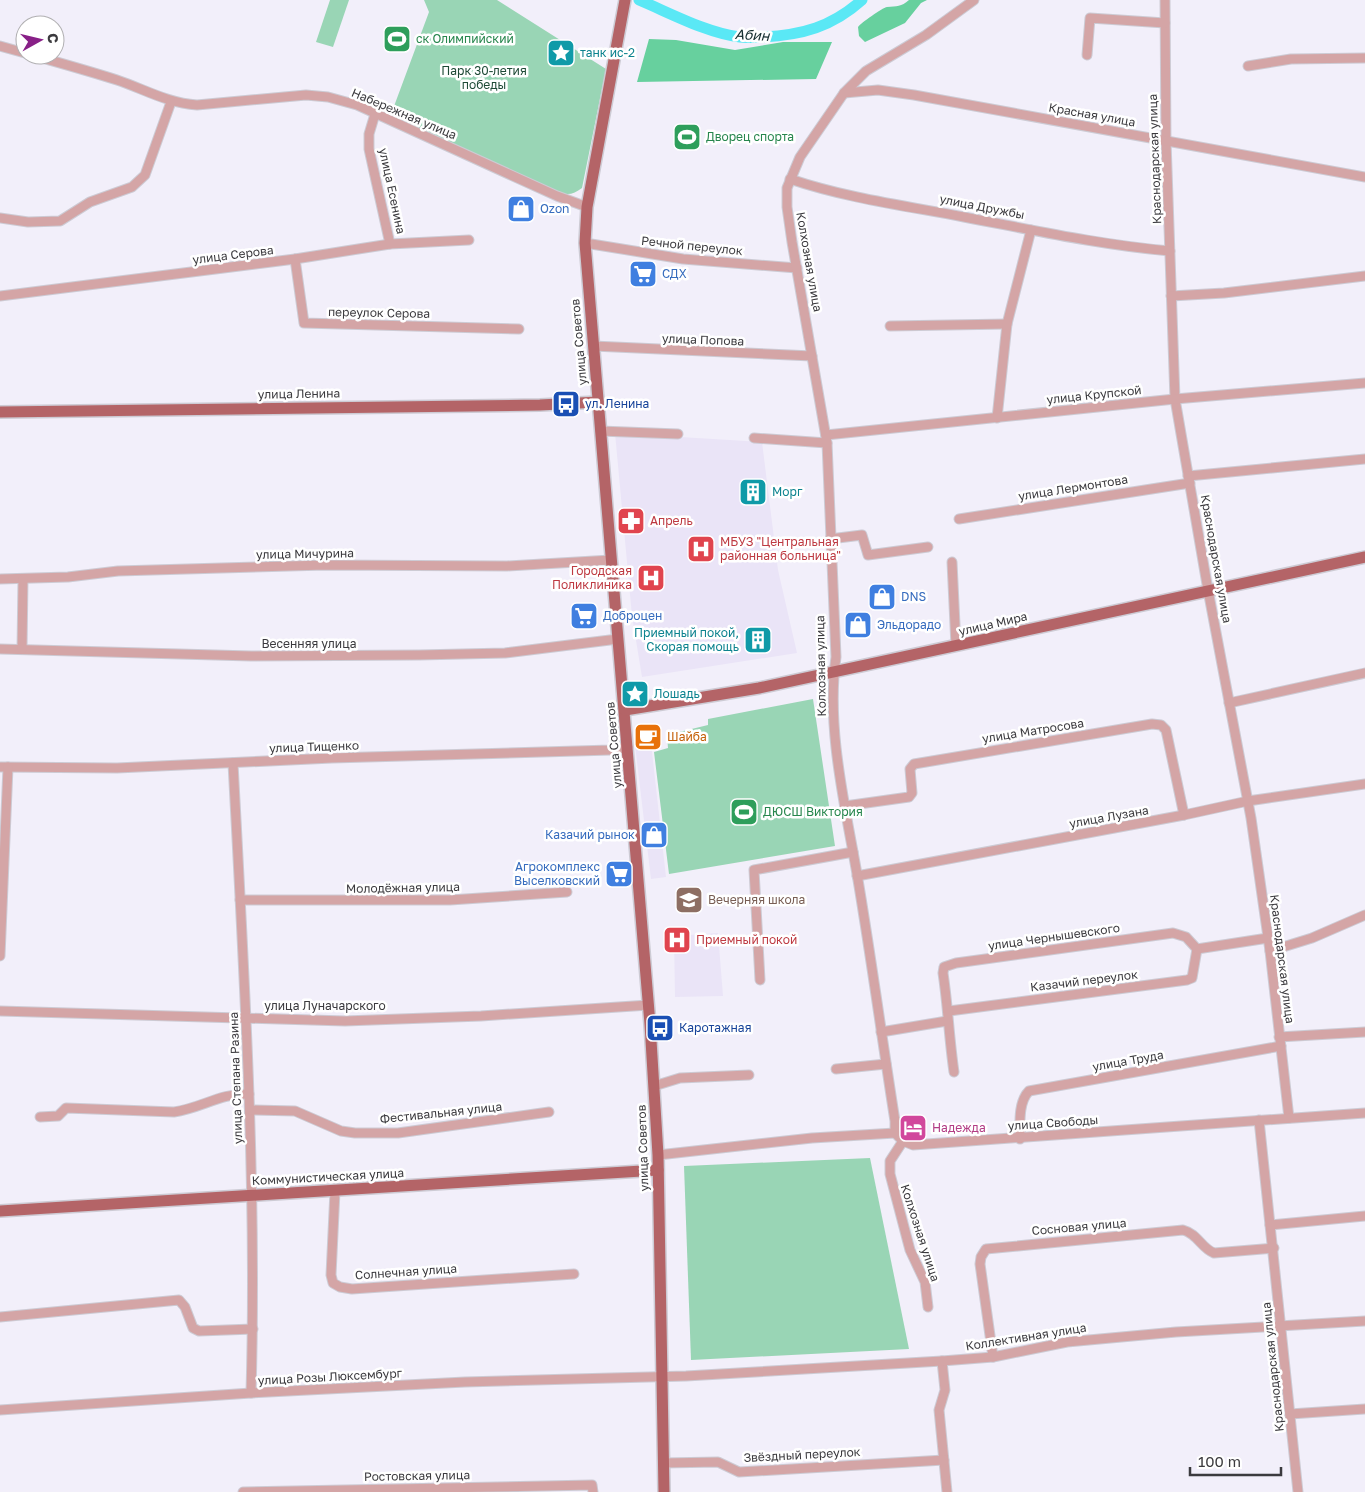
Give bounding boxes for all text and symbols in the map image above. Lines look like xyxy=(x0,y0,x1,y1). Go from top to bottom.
north arrow xyxy=(15,15,65,65)
sports icon: ск Олимпийский xyxy=(382,24,412,54)
water label: Абин xyxy=(734,25,771,44)
place label: ск Олимпийский xyxy=(416,31,514,46)
text: С xyxy=(44,32,62,44)
place icon: танк ис-2 xyxy=(546,38,576,68)
place label: танк ис-2 xyxy=(580,45,635,60)
park label: Парк 30-летия победы xyxy=(441,63,527,92)
street label: Набережная улица xyxy=(349,85,459,142)
street label: Краснодарская улица xyxy=(1145,94,1164,224)
street label: Красная улица xyxy=(1047,99,1137,130)
sports icon: Дворец спорта xyxy=(672,122,702,152)
place label: Дворец спорта xyxy=(706,129,794,144)
street label: улица Есенина xyxy=(376,146,409,235)
street label: улица Дружбы xyxy=(938,191,1026,222)
shop icon: Ozon xyxy=(506,194,536,224)
place label: Ozon xyxy=(540,201,569,216)
street label: Колхозная улица xyxy=(793,211,826,313)
street label: Речной переулок xyxy=(641,233,744,258)
street label: улица Серова xyxy=(192,242,274,267)
supermarket icon: СДХ xyxy=(628,259,658,289)
place label: СДХ xyxy=(662,266,687,281)
street label: улица Советов xyxy=(567,298,590,386)
street label: переулок Серова xyxy=(328,304,430,321)
street label: улица Попова xyxy=(662,331,744,348)
street label: улица Крупской xyxy=(1046,382,1142,407)
street label: улица Ленина xyxy=(258,385,340,402)
bus stop icon: ул. Ленина xyxy=(551,389,581,419)
place label: ул. Ленина xyxy=(585,396,649,411)
street label: улица Лермонтова xyxy=(1017,471,1129,504)
building icon: Морг xyxy=(738,477,768,507)
place label: Морг xyxy=(772,484,803,499)
street label: Краснодарская улица xyxy=(1198,494,1235,624)
pharmacy icon: Апрель xyxy=(616,506,646,536)
place label: Апрель xyxy=(650,513,693,528)
hospital icon: МБУЗ "Центральная районная больница" xyxy=(686,534,716,564)
place label: МБУЗ "Центральная районная больница" xyxy=(720,534,841,563)
street label: улица Мичурина xyxy=(256,545,354,562)
place label: Городская Поликлиника xyxy=(552,563,632,592)
hospital icon: Городская Поликлиника xyxy=(636,563,666,593)
shop icon: DNS xyxy=(867,582,897,612)
place label: DNS xyxy=(901,589,927,604)
supermarket icon: Доброцен xyxy=(569,601,599,631)
place label: Доброцен xyxy=(603,608,662,623)
street label: улица Мира xyxy=(957,608,1029,639)
shop icon: Эльдорадо xyxy=(843,610,873,640)
street label: Колхозная улица xyxy=(812,615,829,717)
place label: Эльдорадо xyxy=(877,617,941,632)
place label: Приемный покой, Скорая помощь xyxy=(634,625,739,654)
building icon: Приемный покой, Скорая помощь xyxy=(743,625,773,655)
street label: Весенняя улица xyxy=(262,636,356,651)
place icon: Лошадь xyxy=(620,679,650,709)
place label: Лошадь xyxy=(654,686,700,701)
street label: улица Советов xyxy=(602,701,625,789)
street label: улица Матросова xyxy=(981,715,1085,746)
cafe icon: Шайба xyxy=(633,722,663,752)
place label: Шайба xyxy=(667,729,707,744)
street label: улица Тищенко xyxy=(269,737,359,756)
sports icon: ДЮСШ Виктория xyxy=(729,797,759,827)
street label: улица Лузана xyxy=(1068,802,1150,831)
place label: ДЮСШ Виктория xyxy=(763,804,863,819)
shop icon: Казачий рынок xyxy=(639,820,669,850)
place label: Казачий рынок xyxy=(545,827,635,842)
place label: Агрокомплекс Выселковский xyxy=(514,859,600,888)
supermarket icon: Агрокомплекс Выселковский xyxy=(604,859,634,889)
street label: Молодёжная улица xyxy=(346,879,460,896)
school or university icon: Вечерняя школа xyxy=(674,885,704,915)
place label: Вечерняя школа xyxy=(708,892,805,907)
street label: Краснодарская улица xyxy=(1267,893,1298,1024)
street label: улица Чернышевского xyxy=(987,920,1121,953)
hospital icon: Приемный покой xyxy=(662,925,692,955)
place label: Приемный покой xyxy=(696,932,797,947)
street label: Казачий переулок xyxy=(1029,966,1139,995)
street label: улица Луначарского xyxy=(264,998,386,1013)
street label: улица Степана Разина xyxy=(226,1012,245,1144)
bus stop icon: Каротажная xyxy=(645,1013,675,1043)
place label: Каротажная xyxy=(679,1020,751,1035)
street label: улица Труда xyxy=(1091,1047,1165,1074)
street label: Фестивальная улица xyxy=(379,1099,503,1126)
street label: улица Советов xyxy=(633,1104,652,1192)
street label: улица Свободы xyxy=(1007,1112,1099,1133)
hotel icon: Надежда xyxy=(898,1113,928,1143)
place label: Надежда xyxy=(932,1120,986,1135)
street label: Коммунистическая улица xyxy=(251,1165,404,1188)
street label: Колхозная улица xyxy=(898,1182,943,1283)
street label: Сосновая улица xyxy=(1031,1215,1127,1238)
street label: Солнечная улица xyxy=(354,1260,458,1283)
street label: Краснодарская улица xyxy=(1258,1302,1287,1433)
street label: Коллективная улица xyxy=(964,1320,1087,1353)
street label: улица Розы Люксембург xyxy=(257,1365,403,1388)
street label: Звёздный переулок xyxy=(743,1444,861,1465)
scale bar xyxy=(1190,1444,1281,1476)
text: 100 m xyxy=(1198,1452,1241,1470)
street label: Ростовская улица xyxy=(364,1467,470,1484)

